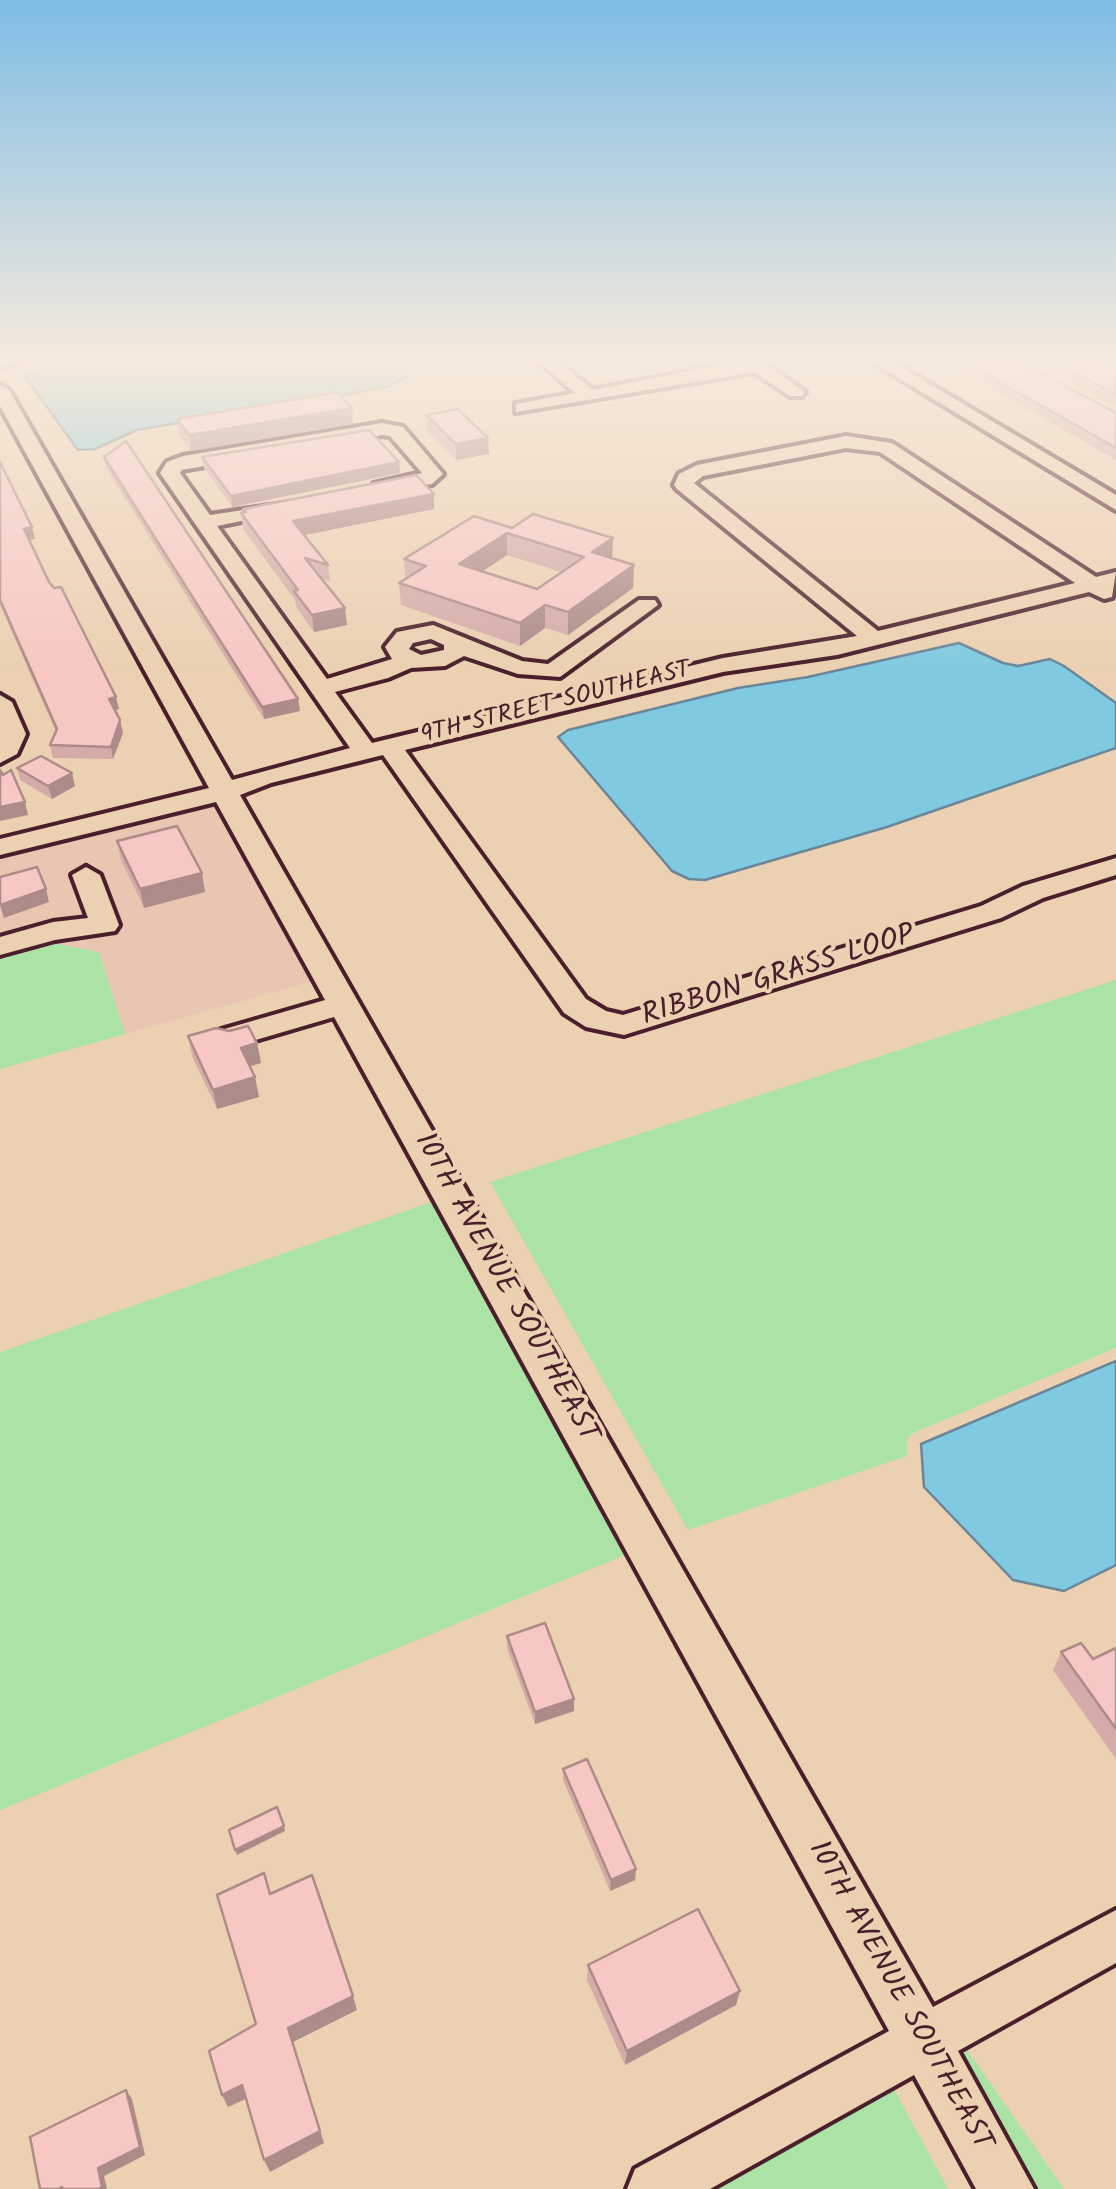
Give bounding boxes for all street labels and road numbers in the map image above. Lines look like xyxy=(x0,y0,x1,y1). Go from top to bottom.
street label: 9TH STREET SOUTHEAST xyxy=(418,657,694,753)
street label: RIBBON GRASS LOOP xyxy=(638,919,920,1037)
street label: 10TH AVENUE SOUTHEAST xyxy=(404,1128,604,1450)
street label: 10TH AVENUE SOUTHEAST xyxy=(798,1836,998,2158)

